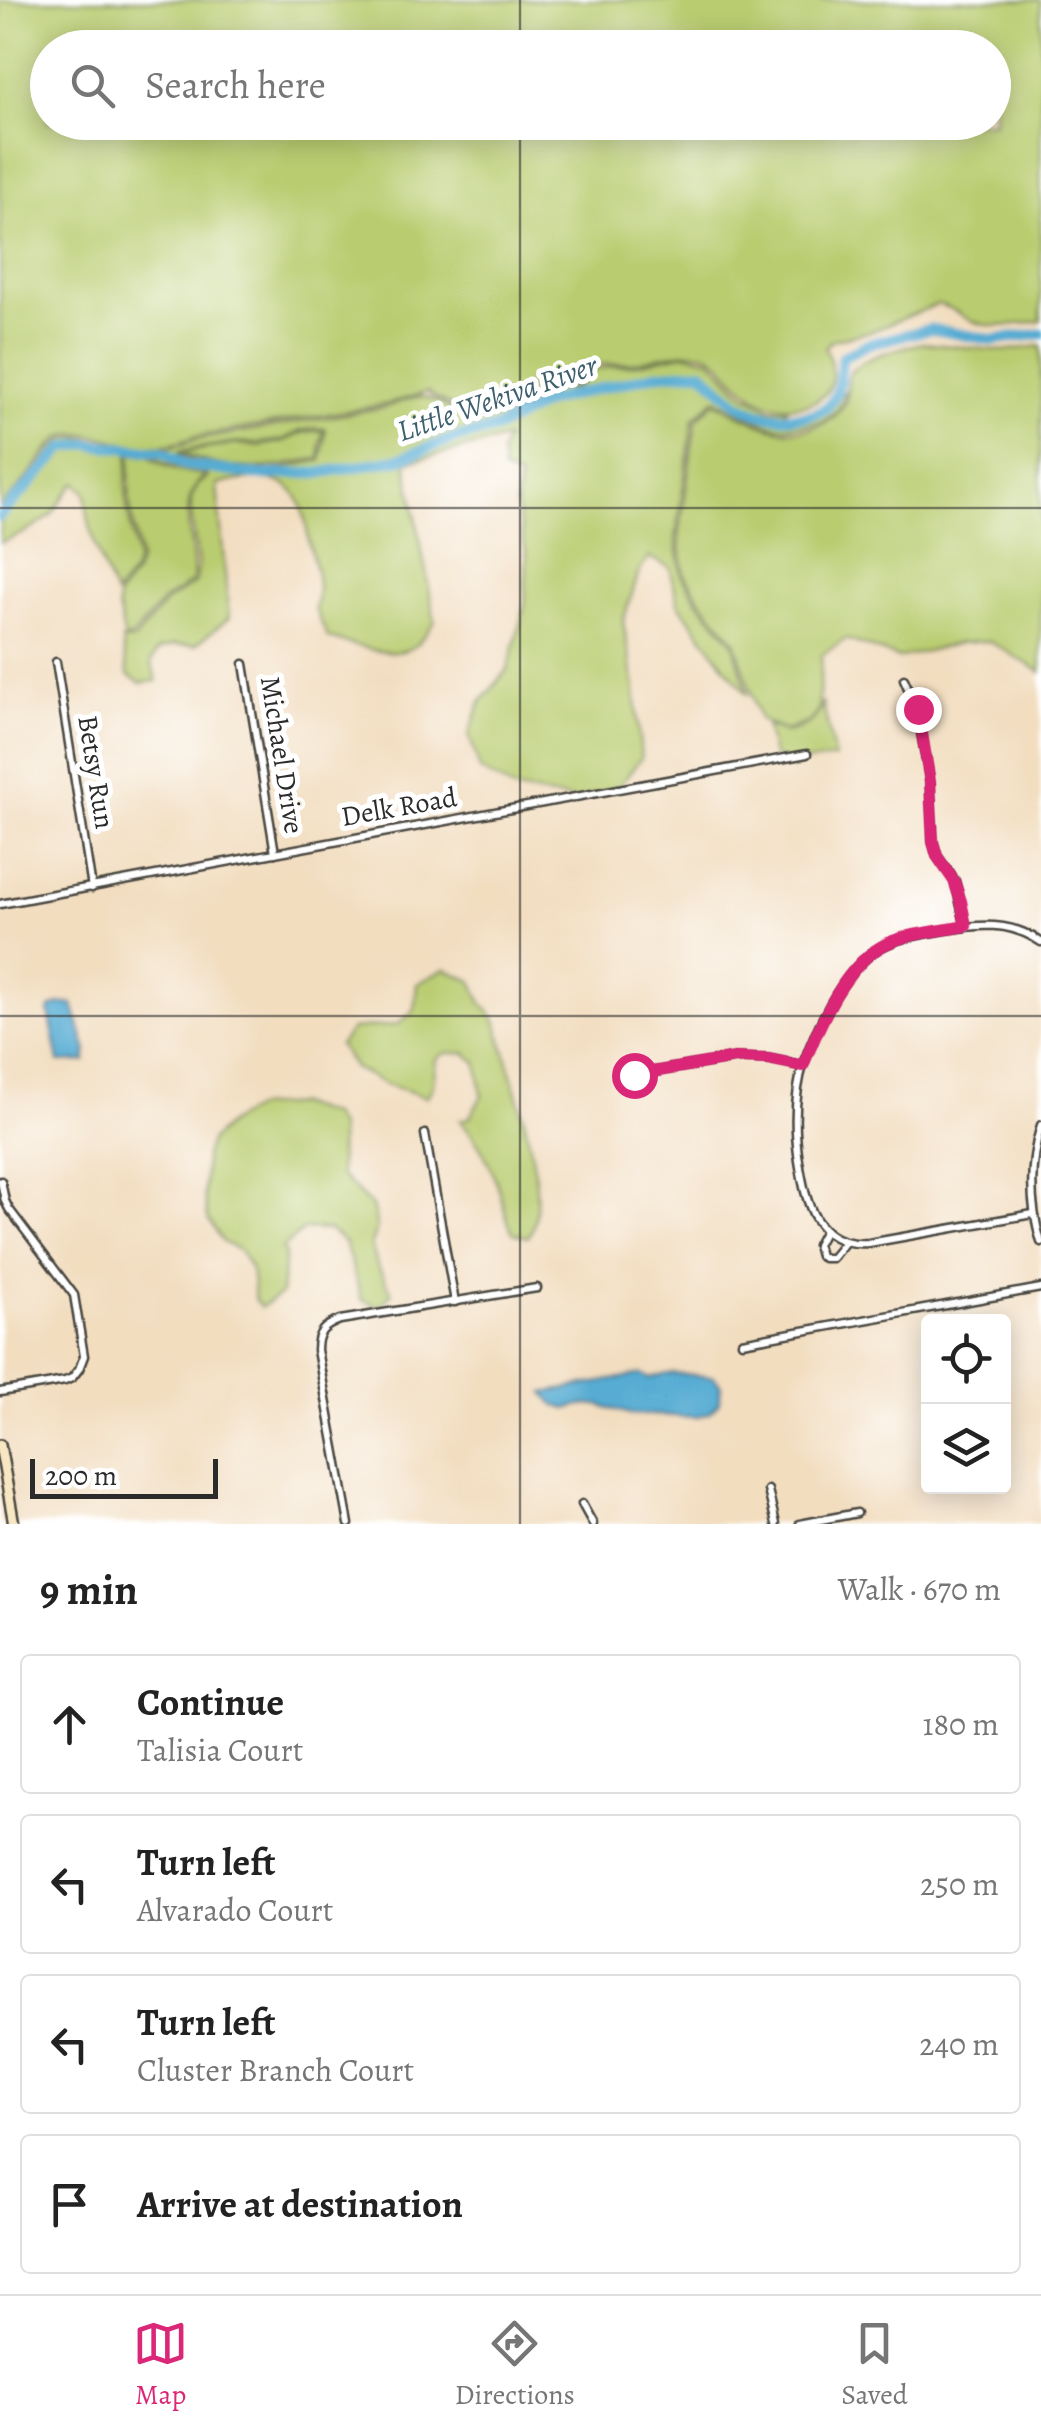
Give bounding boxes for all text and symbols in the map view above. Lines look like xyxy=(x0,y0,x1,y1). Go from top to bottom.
search box xyxy=(30,30,1011,140)
icon: search xyxy=(65,58,120,113)
text: Search here xyxy=(145,59,326,111)
water label: Little Wekiva River xyxy=(392,345,604,451)
street label: Michael Drive xyxy=(251,674,313,836)
route end xyxy=(896,687,942,733)
street label: Betsy Run xyxy=(68,713,124,831)
street label: Delk Road xyxy=(338,778,461,836)
route start xyxy=(612,1053,658,1099)
map controls xyxy=(921,1314,1011,1494)
button: locate xyxy=(921,1314,1011,1404)
button: layers xyxy=(921,1404,1011,1494)
scale bar xyxy=(30,1454,218,1498)
text: 200 m xyxy=(45,1457,117,1495)
text: 9 min xyxy=(40,1561,138,1618)
text: Walk · 670 m xyxy=(838,1567,1001,1611)
text: Continue xyxy=(137,1676,284,1728)
icon: ahead xyxy=(42,1697,97,1752)
text: 180 m xyxy=(923,1702,999,1746)
text: Talisia Court xyxy=(137,1728,303,1772)
text: Turn left xyxy=(137,1836,276,1888)
icon: left xyxy=(42,1857,97,1912)
text: 250 m xyxy=(920,1862,999,1906)
text: Alvarado Court xyxy=(137,1888,333,1932)
text: Turn left xyxy=(137,1996,276,2048)
icon: left xyxy=(42,2017,97,2072)
text: 240 m xyxy=(919,2022,999,2066)
text: Cluster Branch Court xyxy=(137,2048,414,2092)
icon: arrive xyxy=(42,2177,97,2232)
text: Arrive at destination xyxy=(137,2178,463,2230)
tab: Map xyxy=(133,2316,188,2414)
tab: Directions xyxy=(455,2316,575,2414)
tab: Saved xyxy=(841,2316,908,2414)

